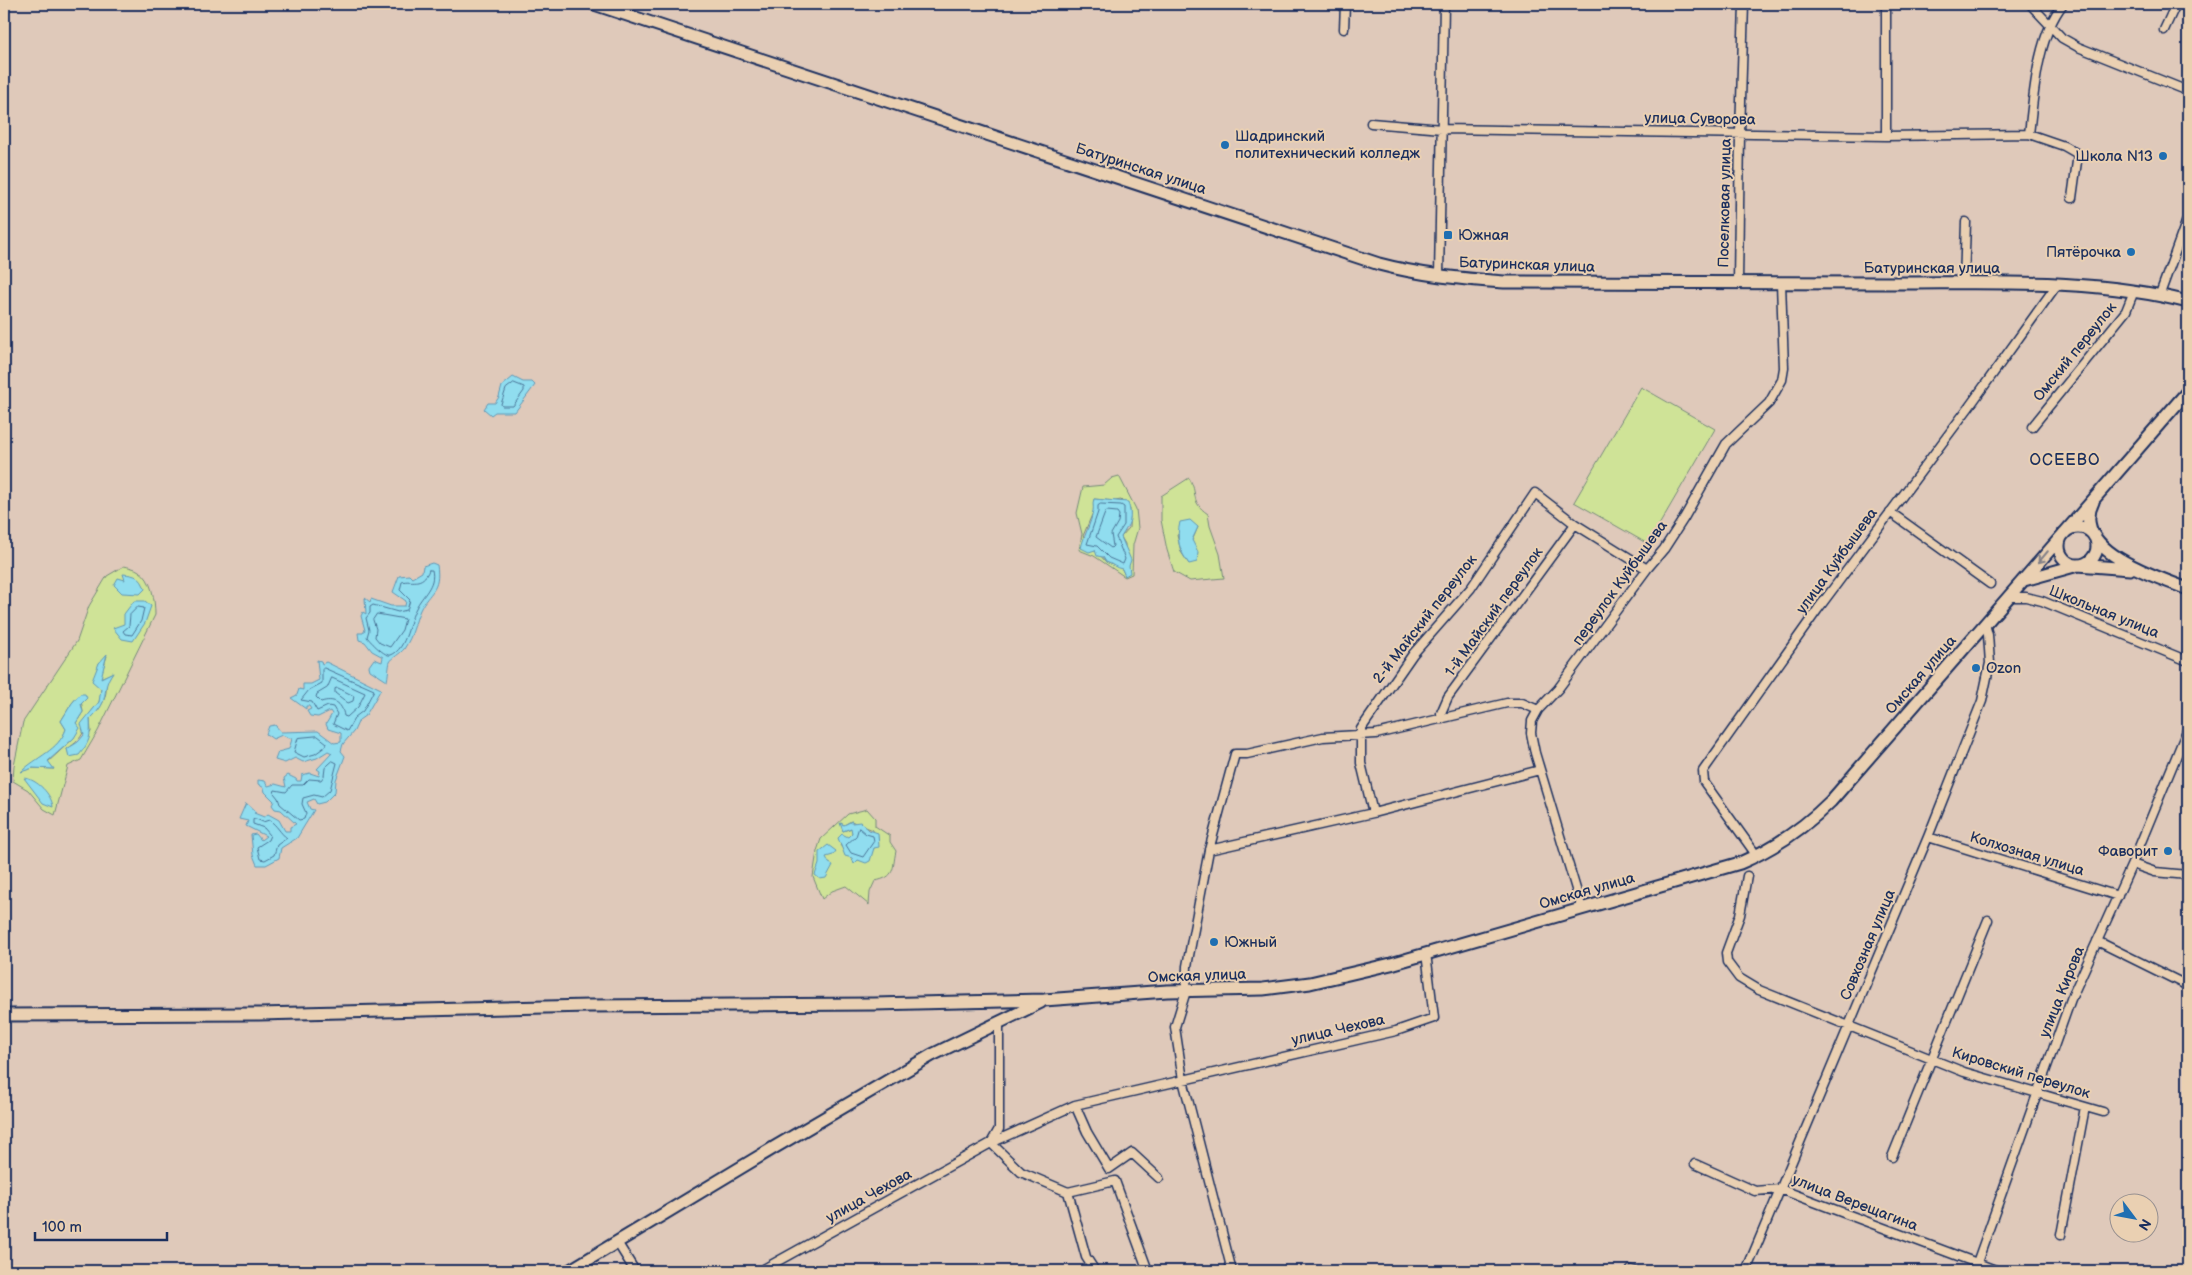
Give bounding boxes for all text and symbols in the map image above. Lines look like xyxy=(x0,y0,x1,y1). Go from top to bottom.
street label: улица Суворова xyxy=(1644,109,1756,129)
place label: Шадринский политехнический колледж xyxy=(1235,127,1421,163)
street label: Поселковая улица xyxy=(1714,138,1736,268)
street label: Батуринская улица xyxy=(1073,139,1209,199)
marker: Шадринский политехнический колледж xyxy=(1219,139,1231,151)
place label: Школа N13 xyxy=(2075,147,2153,166)
marker: Школа N13 xyxy=(2157,150,2169,162)
place label: Южная xyxy=(1458,226,1509,245)
marker: Южная xyxy=(1442,229,1454,241)
place label: Пятёрочка xyxy=(2046,243,2121,262)
marker: Пятёрочка xyxy=(2125,246,2137,258)
street label: Батуринская улица xyxy=(1459,253,1596,277)
street label: Батуринская улица xyxy=(1864,259,2000,278)
street label: Омский переулок xyxy=(2029,299,2121,405)
district label: ОСЕЕВО xyxy=(2030,451,2100,470)
street label: улица Куйбышева xyxy=(1792,504,1882,618)
street label: переулок Куйбышева xyxy=(1568,517,1672,649)
street label: 1-й Майский переулок xyxy=(1441,544,1547,680)
street label: 2-й Майский переулок xyxy=(1369,551,1481,687)
one-way arrow xyxy=(2037,551,2048,564)
street label: Школьная улица xyxy=(2046,581,2162,643)
street label: Омская улица xyxy=(1882,631,1961,718)
place label: Ozon xyxy=(1986,659,2021,678)
marker: Ozon xyxy=(1970,662,1982,674)
street label: Колхозная улица xyxy=(1967,828,2087,880)
place label: Фаворит xyxy=(2098,842,2158,861)
marker: Фаворит xyxy=(2162,845,2174,857)
street label: Омская улица xyxy=(1537,868,1637,914)
street label: Совхозная улица xyxy=(1836,887,1900,1003)
place label: Южный xyxy=(1224,933,1277,952)
marker: Южный xyxy=(1208,936,1220,948)
street label: улица Кирова xyxy=(2035,944,2089,1040)
street label: Омская улица xyxy=(1147,965,1247,987)
street label: улица Чехова xyxy=(1290,1010,1387,1050)
street label: Кировский переулок xyxy=(1950,1043,2092,1103)
street label: улица Чехова xyxy=(823,1165,915,1227)
street label: улица Верещагина xyxy=(1789,1170,1921,1236)
north arrow xyxy=(2110,1192,2160,1242)
scale bar xyxy=(35,1210,168,1242)
text: N xyxy=(2135,1216,2155,1234)
text: 100 m xyxy=(42,1218,82,1237)

